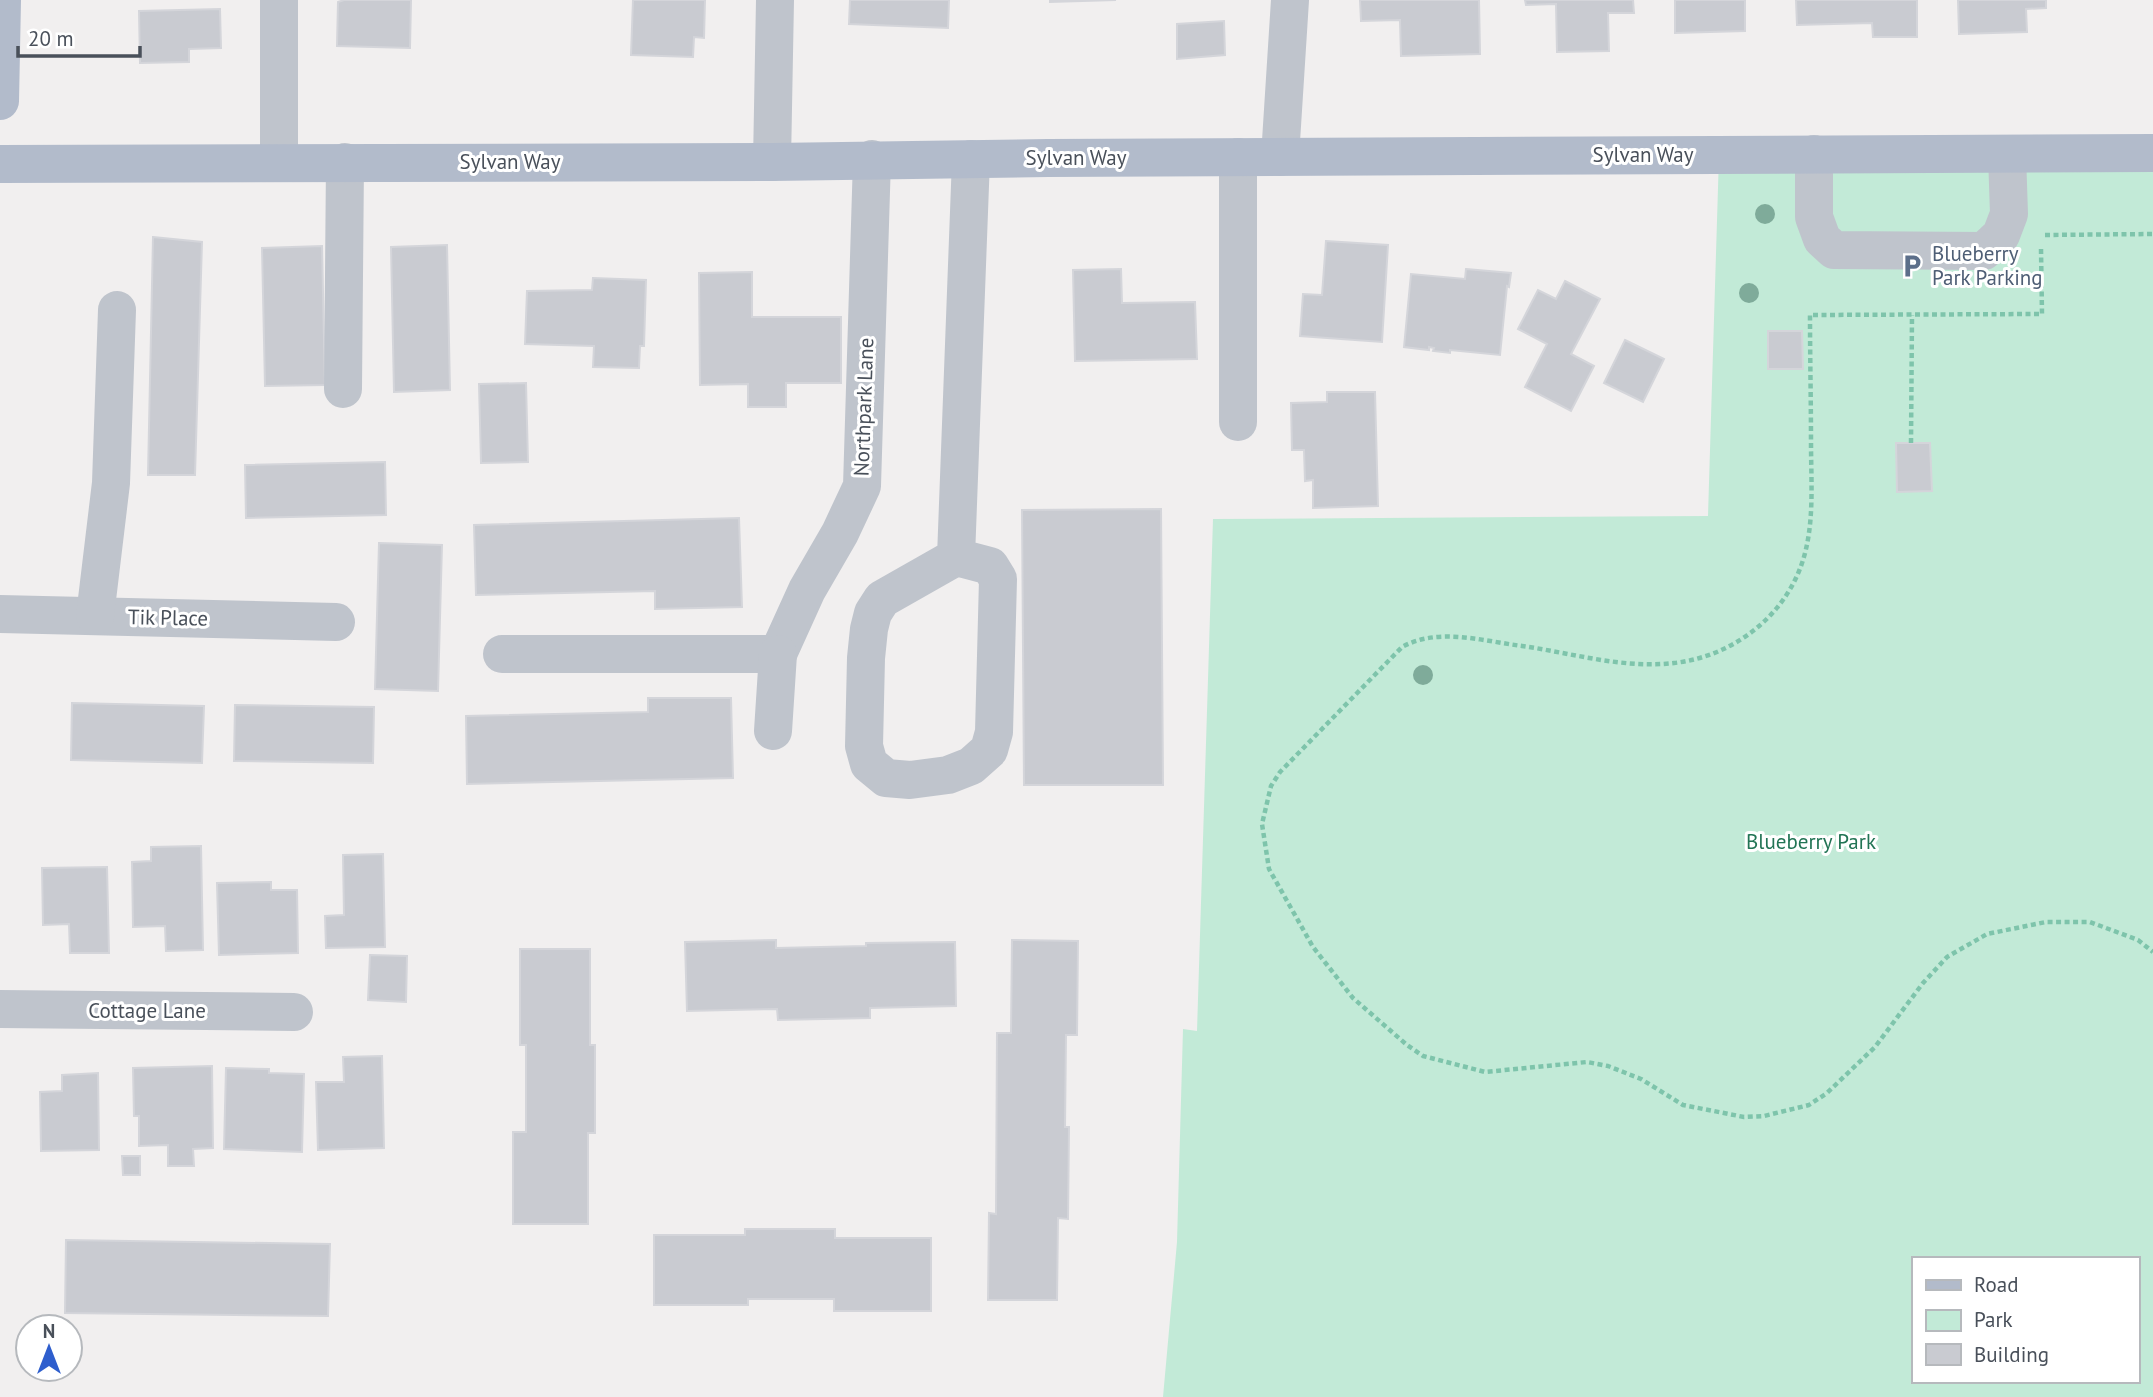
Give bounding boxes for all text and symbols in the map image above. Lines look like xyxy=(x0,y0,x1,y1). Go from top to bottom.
scale bar xyxy=(18,14,140,58)
text: 20 m xyxy=(28,25,74,52)
street label: Sylvan Way xyxy=(1592,141,1694,168)
street label: Sylvan Way xyxy=(1025,144,1127,171)
street label: Sylvan Way xyxy=(459,148,561,175)
place label: Blueberry Park Parking xyxy=(1932,240,2043,291)
parking icon: Blueberry Park Parking xyxy=(1898,252,1926,280)
street label: Northpark Lane xyxy=(848,337,879,477)
street label: Tik Place xyxy=(128,603,208,632)
park label: Blueberry Park xyxy=(1746,828,1876,855)
street label: Cottage Lane xyxy=(88,997,206,1024)
legend xyxy=(1912,1257,2139,1383)
text: Road xyxy=(1974,1271,2018,1298)
text: Park xyxy=(1974,1306,2013,1333)
north arrow xyxy=(14,1313,84,1383)
text: N xyxy=(43,1319,55,1343)
text: Building xyxy=(1974,1341,2049,1368)

